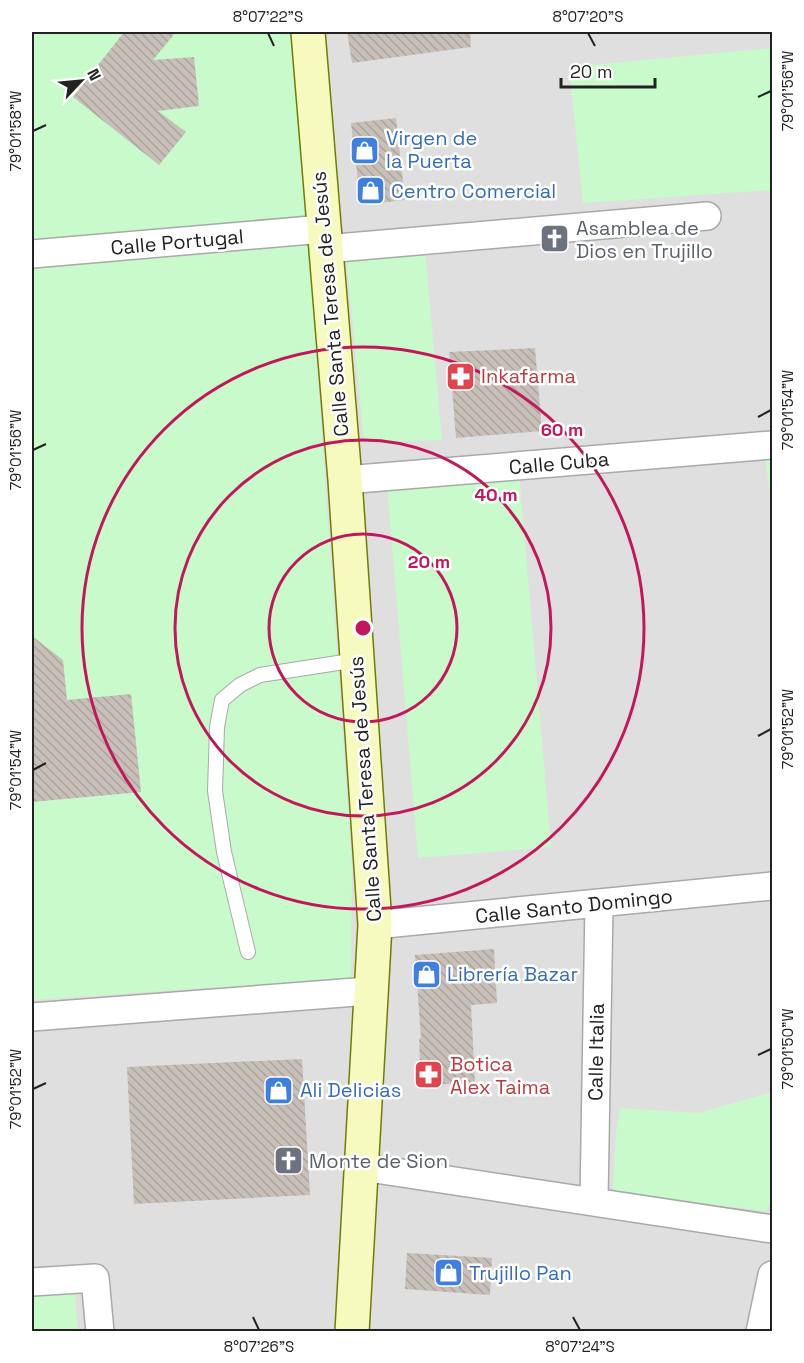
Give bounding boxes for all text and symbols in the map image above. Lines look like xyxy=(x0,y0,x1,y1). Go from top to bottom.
text: 8°07'22"S xyxy=(233,7,303,26)
text: 8°07'20"S xyxy=(553,7,623,26)
north arrow xyxy=(51,51,111,111)
scale bar xyxy=(561,51,656,89)
text: 79°01'56"W xyxy=(778,51,797,131)
text: 20 m xyxy=(570,60,613,83)
text: N xyxy=(82,65,106,84)
text: 79°01'58"W xyxy=(6,91,25,171)
place label: Virgen de la Puerta xyxy=(386,125,477,174)
shop icon: Virgen de la Puerta xyxy=(349,134,381,166)
street label: Calle Santa Teresa de Jesús xyxy=(305,170,355,438)
shop icon: Centro Comercial xyxy=(354,175,386,207)
place label: Centro Comercial xyxy=(391,178,556,204)
place label: Asamblea de Dios en Trujillo xyxy=(576,215,713,264)
street label: Calle Portugal xyxy=(109,223,245,261)
church icon: Asamblea de Dios en Trujillo xyxy=(539,223,571,255)
pharmacy icon: Inkafarma xyxy=(444,360,476,392)
place label: Inkafarma xyxy=(481,363,576,389)
text: 79°01'54"W xyxy=(778,370,797,450)
text: 79°01'56"W xyxy=(6,410,25,490)
text: 60 m xyxy=(541,418,583,441)
street label: Calle Cuba xyxy=(508,446,610,480)
text: 40 m xyxy=(474,483,518,506)
text: 20 m xyxy=(408,550,450,573)
centre of rings xyxy=(353,618,373,638)
street label: Calle Santa Teresa de Jesús xyxy=(343,655,387,923)
text: 79°01'52"W xyxy=(778,689,797,769)
text: 79°01'54"W xyxy=(6,730,25,810)
street label: Calle Santo Domingo xyxy=(474,883,674,929)
shop icon: Librería Bazar xyxy=(410,958,442,990)
place label: Librería Bazar xyxy=(447,961,578,987)
street label: Calle Italia xyxy=(582,1003,610,1101)
text: 79°01'50"W xyxy=(778,1008,797,1090)
text: 79°01'52"W xyxy=(6,1049,25,1129)
place label: Botica Alex Taima xyxy=(450,1051,550,1100)
pharmacy icon: Botica Alex Taima xyxy=(413,1059,445,1091)
shop icon: Ali Delicias xyxy=(263,1074,295,1106)
place label: Ali Delicias xyxy=(300,1077,401,1103)
church icon: Monte de Sion xyxy=(272,1145,304,1177)
place label: Monte de Sion xyxy=(309,1148,448,1174)
shop icon: Trujillo Pan xyxy=(432,1257,464,1289)
place label: Trujillo Pan xyxy=(469,1260,572,1286)
text: 8°07'26"S xyxy=(224,1337,294,1356)
text: 8°07'24"S xyxy=(545,1337,615,1356)

